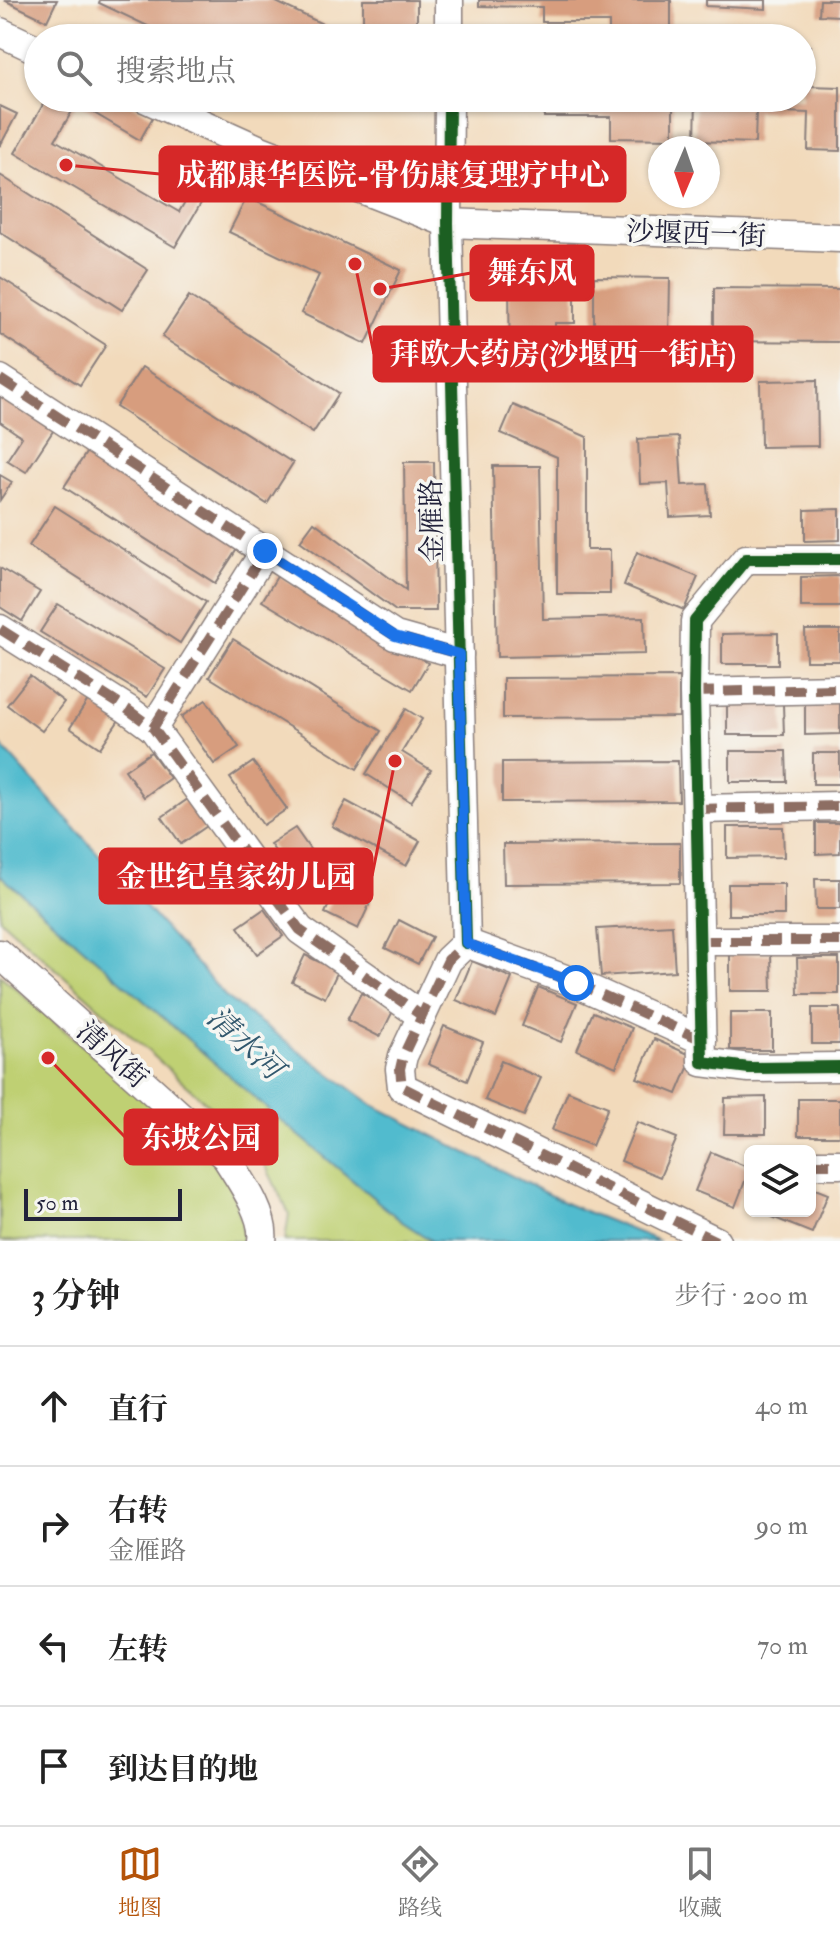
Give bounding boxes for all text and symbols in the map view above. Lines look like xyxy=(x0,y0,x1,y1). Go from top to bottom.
search box xyxy=(24,24,816,112)
icon: search xyxy=(52,46,96,90)
text: 搜索地点 xyxy=(116,53,236,90)
north arrow xyxy=(648,136,720,208)
callout: 成都康华医院-骨伤康复理疗中心 xyxy=(160,147,625,201)
text: 成都康华医院-骨伤康复理疗中心 xyxy=(177,157,609,194)
street label: 沙堰西一街 xyxy=(625,215,767,254)
callout: 舞东风 xyxy=(471,246,593,300)
text: 舞东风 xyxy=(487,255,577,292)
callout: 拜欧大药房(沙堰西一街店) xyxy=(374,327,752,381)
text: 拜欧大药房(沙堰西一街店) xyxy=(390,336,736,373)
street label: 金雁路 xyxy=(414,479,451,563)
route end xyxy=(247,533,283,569)
callout: 金世纪皇家幼儿园 xyxy=(100,849,372,903)
text: 金世纪皇家幼儿园 xyxy=(116,859,356,896)
route start xyxy=(558,965,594,1001)
water label: 清水河 xyxy=(199,999,294,1091)
street label: 清风街 xyxy=(69,1014,155,1096)
callout: 东坡公园 xyxy=(125,1110,277,1164)
text: 东坡公园 xyxy=(141,1120,261,1157)
map controls xyxy=(744,1145,816,1217)
button: layers xyxy=(744,1145,816,1217)
scale bar xyxy=(24,1185,182,1221)
text: 50 m xyxy=(36,1189,78,1217)
text: 3 分钟 xyxy=(32,1275,120,1318)
text: 步行 · 200 m xyxy=(674,1280,808,1312)
icon: ahead xyxy=(32,1384,76,1428)
text: 40 m xyxy=(755,1390,808,1422)
text: 直行 xyxy=(108,1391,168,1428)
text: 右转 xyxy=(108,1492,168,1529)
icon: right xyxy=(32,1504,76,1548)
text: 90 m xyxy=(756,1510,808,1542)
text: 金雁路 xyxy=(108,1535,186,1567)
icon: left xyxy=(32,1624,76,1668)
text: 70 m xyxy=(757,1630,808,1662)
text: 左转 xyxy=(108,1631,168,1668)
icon: arrive xyxy=(32,1744,76,1788)
text: 到达目的地 xyxy=(108,1751,258,1788)
tab: 地图 xyxy=(118,1842,162,1922)
tab: 路线 xyxy=(398,1842,442,1922)
tab: 收藏 xyxy=(678,1842,722,1922)

